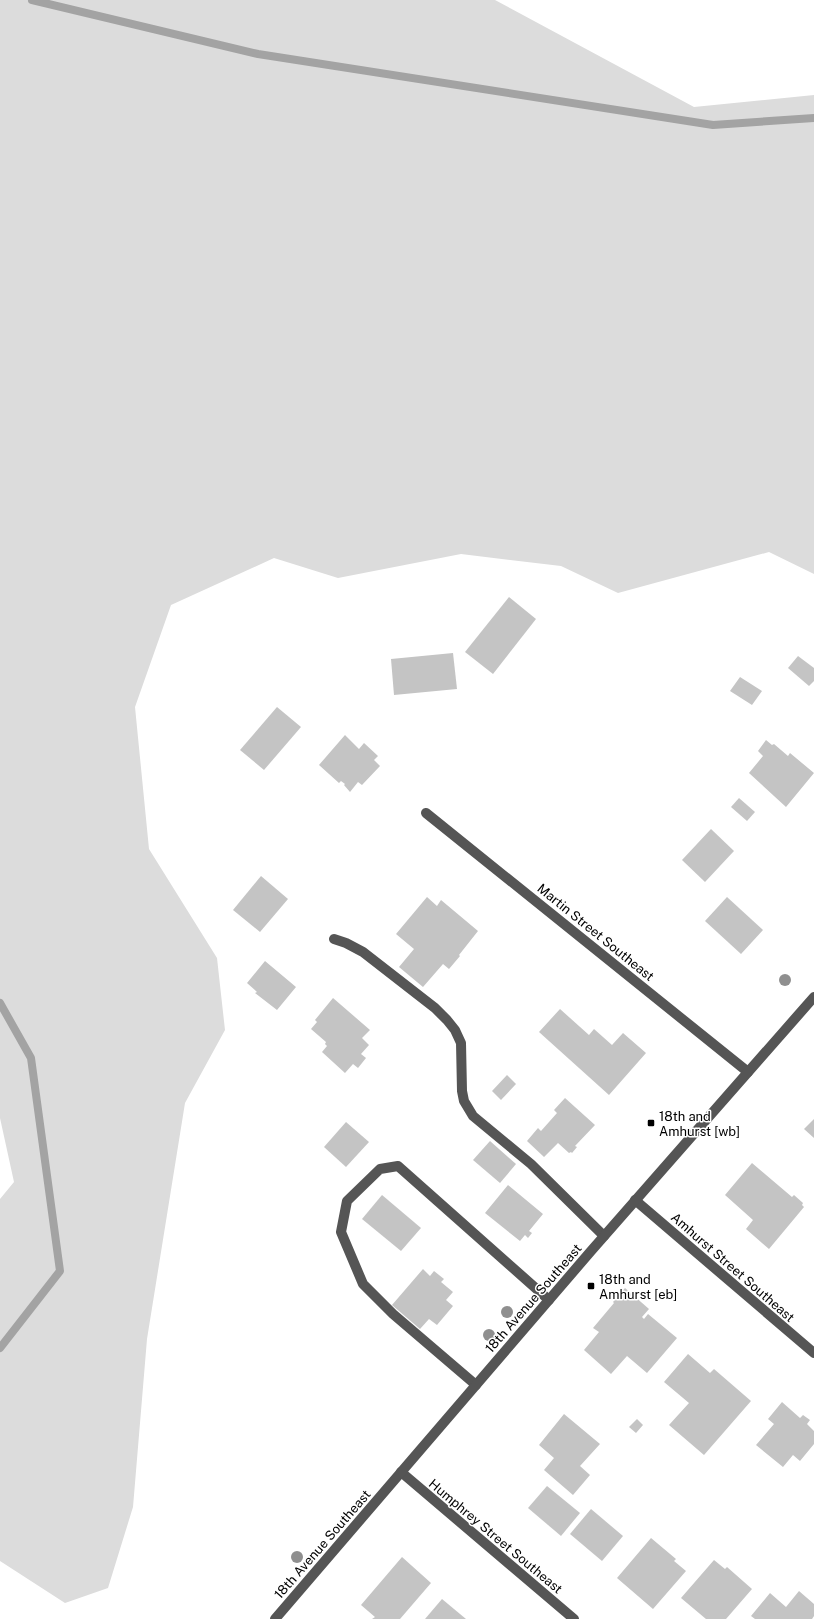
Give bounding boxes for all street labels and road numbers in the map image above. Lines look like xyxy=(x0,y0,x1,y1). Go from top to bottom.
street label: Martin Street Southeast xyxy=(534,881,657,984)
street label: Amhurst Street Southeast xyxy=(668,1210,797,1325)
street label: 18th Avenue Southeast xyxy=(482,1241,585,1356)
street label: Humphrey Street Southeast xyxy=(426,1476,565,1597)
street label: 18th Avenue Southeast xyxy=(271,1487,374,1602)

